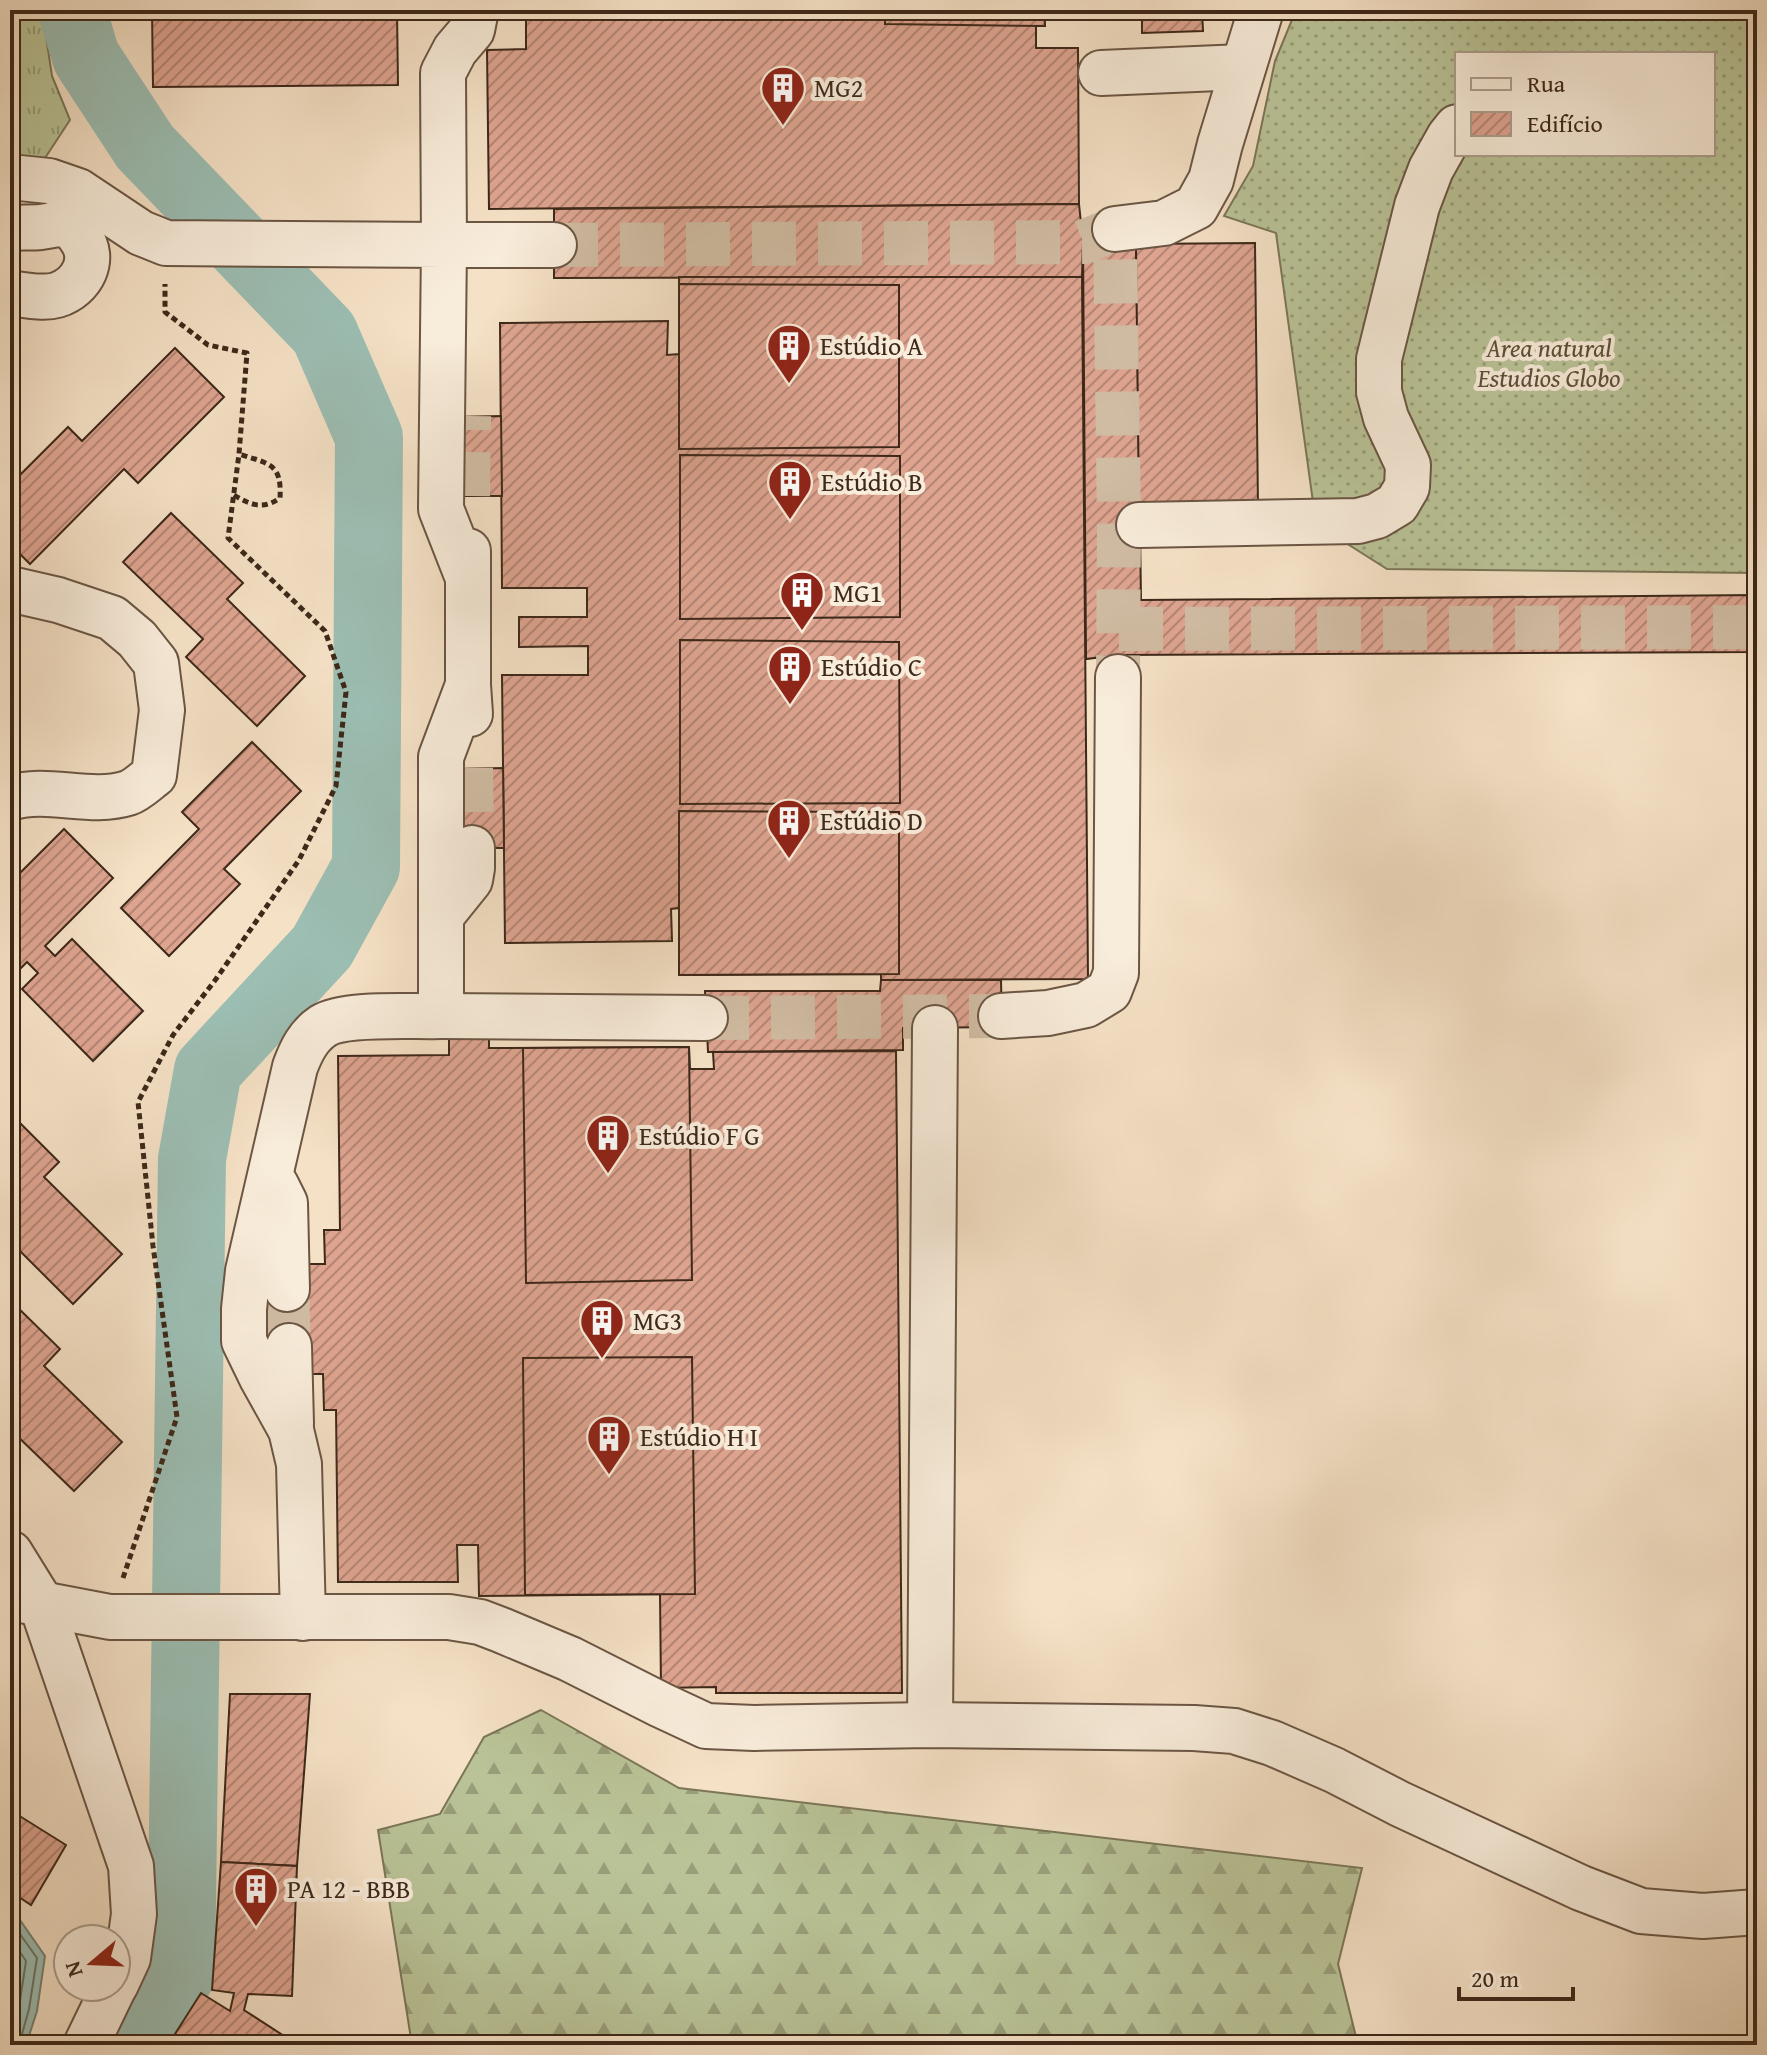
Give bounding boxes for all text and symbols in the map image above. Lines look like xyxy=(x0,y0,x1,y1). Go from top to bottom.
legend xyxy=(1455,52,1715,156)
building icon: MG2 xyxy=(759,64,807,127)
text: Rua xyxy=(1527,66,1566,101)
place label: MG2 xyxy=(814,68,863,107)
text: Edifício xyxy=(1527,106,1603,141)
building icon: Estúdio A xyxy=(765,322,813,385)
place label: Estúdio A xyxy=(820,326,923,365)
park label: Area natural Estudios Globo xyxy=(1477,328,1621,397)
building icon: Estúdio B xyxy=(766,458,814,521)
place label: Estúdio B xyxy=(821,462,923,501)
building icon: MG1 xyxy=(778,569,826,632)
place label: MG1 xyxy=(833,573,882,612)
building icon: Estúdio C xyxy=(766,643,814,706)
place label: Estúdio C xyxy=(821,647,922,686)
building icon: Estúdio D xyxy=(765,797,813,860)
place label: Estúdio D xyxy=(820,801,923,840)
building icon: Estúdio F G xyxy=(584,1112,632,1175)
place label: Estúdio F G xyxy=(639,1116,760,1155)
building icon: MG3 xyxy=(578,1297,626,1360)
place label: MG3 xyxy=(633,1301,682,1340)
building icon: Estúdio H I xyxy=(585,1413,633,1476)
place label: Estúdio H I xyxy=(640,1417,758,1456)
building icon: PA 12 - BBB xyxy=(232,1865,280,1928)
place label: PA 12 - BBB xyxy=(287,1869,411,1908)
north arrow xyxy=(52,1923,132,2003)
scale bar xyxy=(1459,1951,1573,2001)
text: N xyxy=(55,1957,91,1982)
text: 20 m xyxy=(1471,1961,1519,1996)

